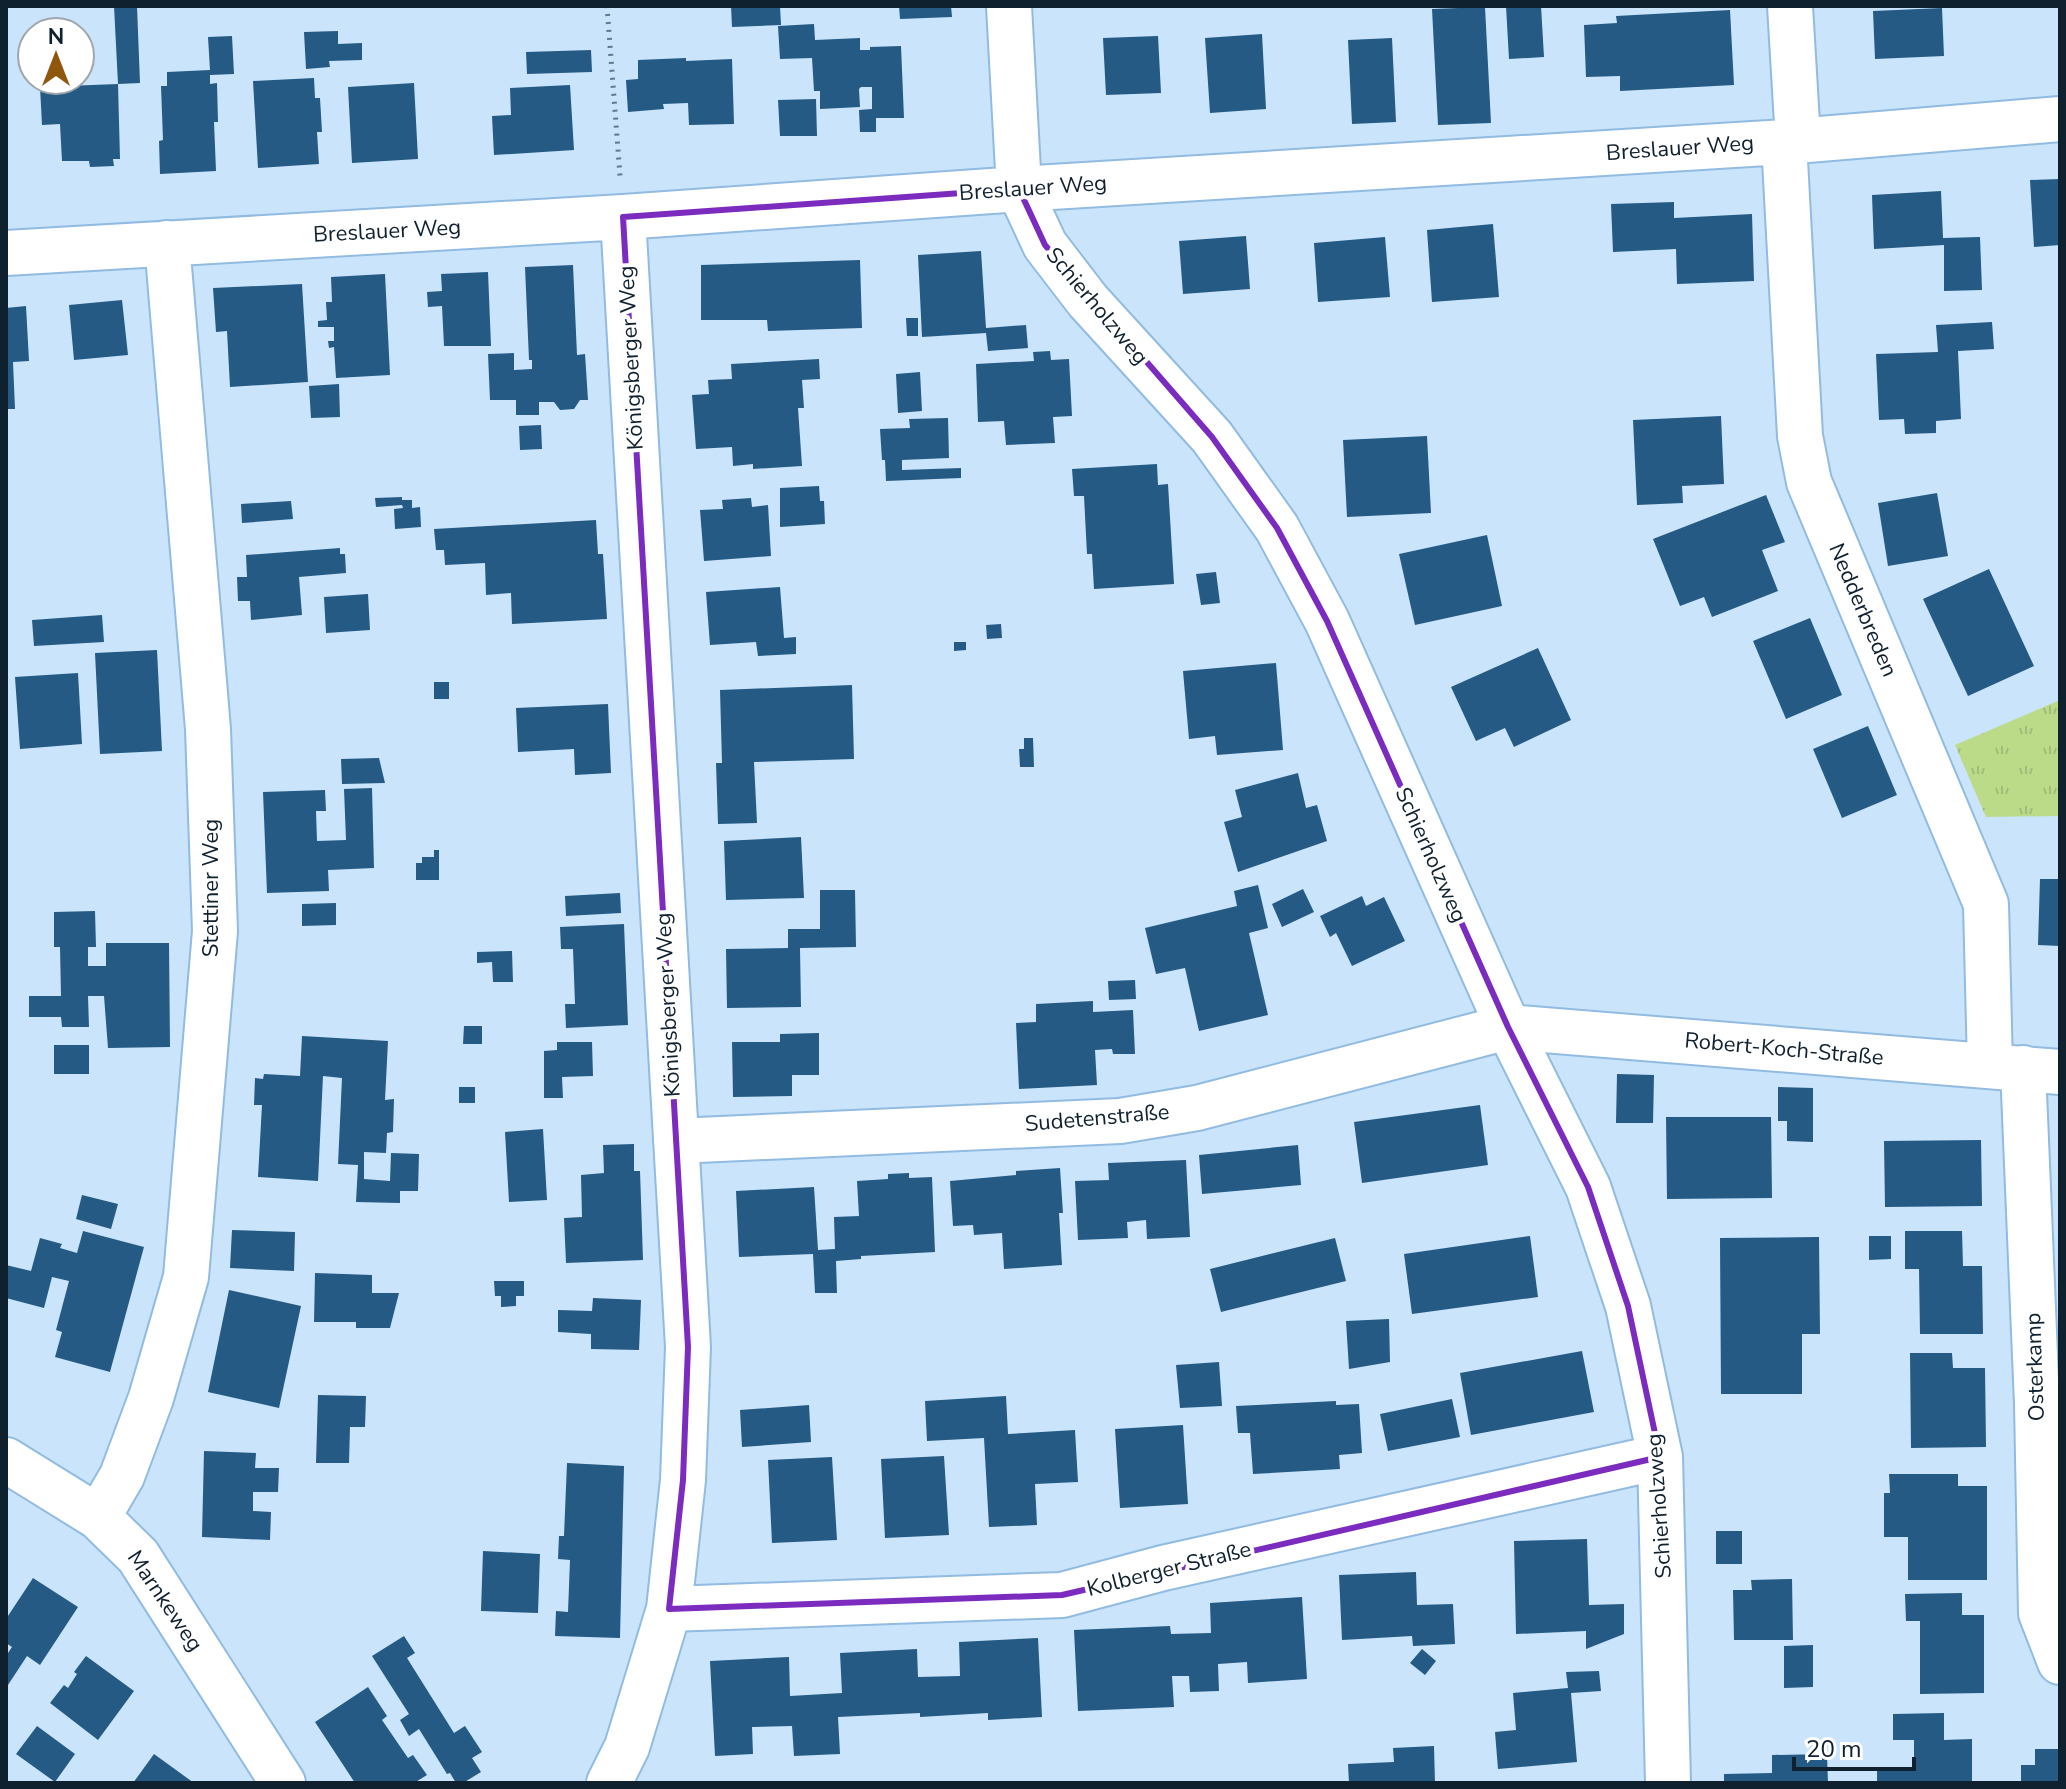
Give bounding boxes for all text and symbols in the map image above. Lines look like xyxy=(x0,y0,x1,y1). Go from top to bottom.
north arrow xyxy=(16,16,96,96)
text: N xyxy=(48,22,64,52)
street label: Breslauer Weg xyxy=(1605,128,1755,168)
street label: Breslauer Weg xyxy=(958,168,1108,208)
street label: Breslauer Weg xyxy=(312,212,462,250)
street label: Schierholzweg xyxy=(1039,241,1155,371)
street label: Königsberger Weg xyxy=(611,265,651,451)
street label: Nedderbreden xyxy=(1821,539,1905,681)
street label: Schierholzweg xyxy=(1388,783,1474,927)
street label: Stettiner Weg xyxy=(196,819,226,957)
street label: Königsberger Weg xyxy=(648,912,688,1098)
street label: Robert-Koch-Straße xyxy=(1683,1025,1885,1073)
street label: Sudetenstraße xyxy=(1023,1097,1171,1139)
street label: Osterkamp xyxy=(2018,1312,2052,1422)
street label: Schierholzweg xyxy=(1639,1433,1679,1579)
street label: Kolberger Straße xyxy=(1084,1534,1254,1604)
street label: Marnkeweg xyxy=(120,1544,210,1658)
scale bar xyxy=(1794,1721,1914,1771)
text: 20 m xyxy=(1806,1733,1862,1765)

